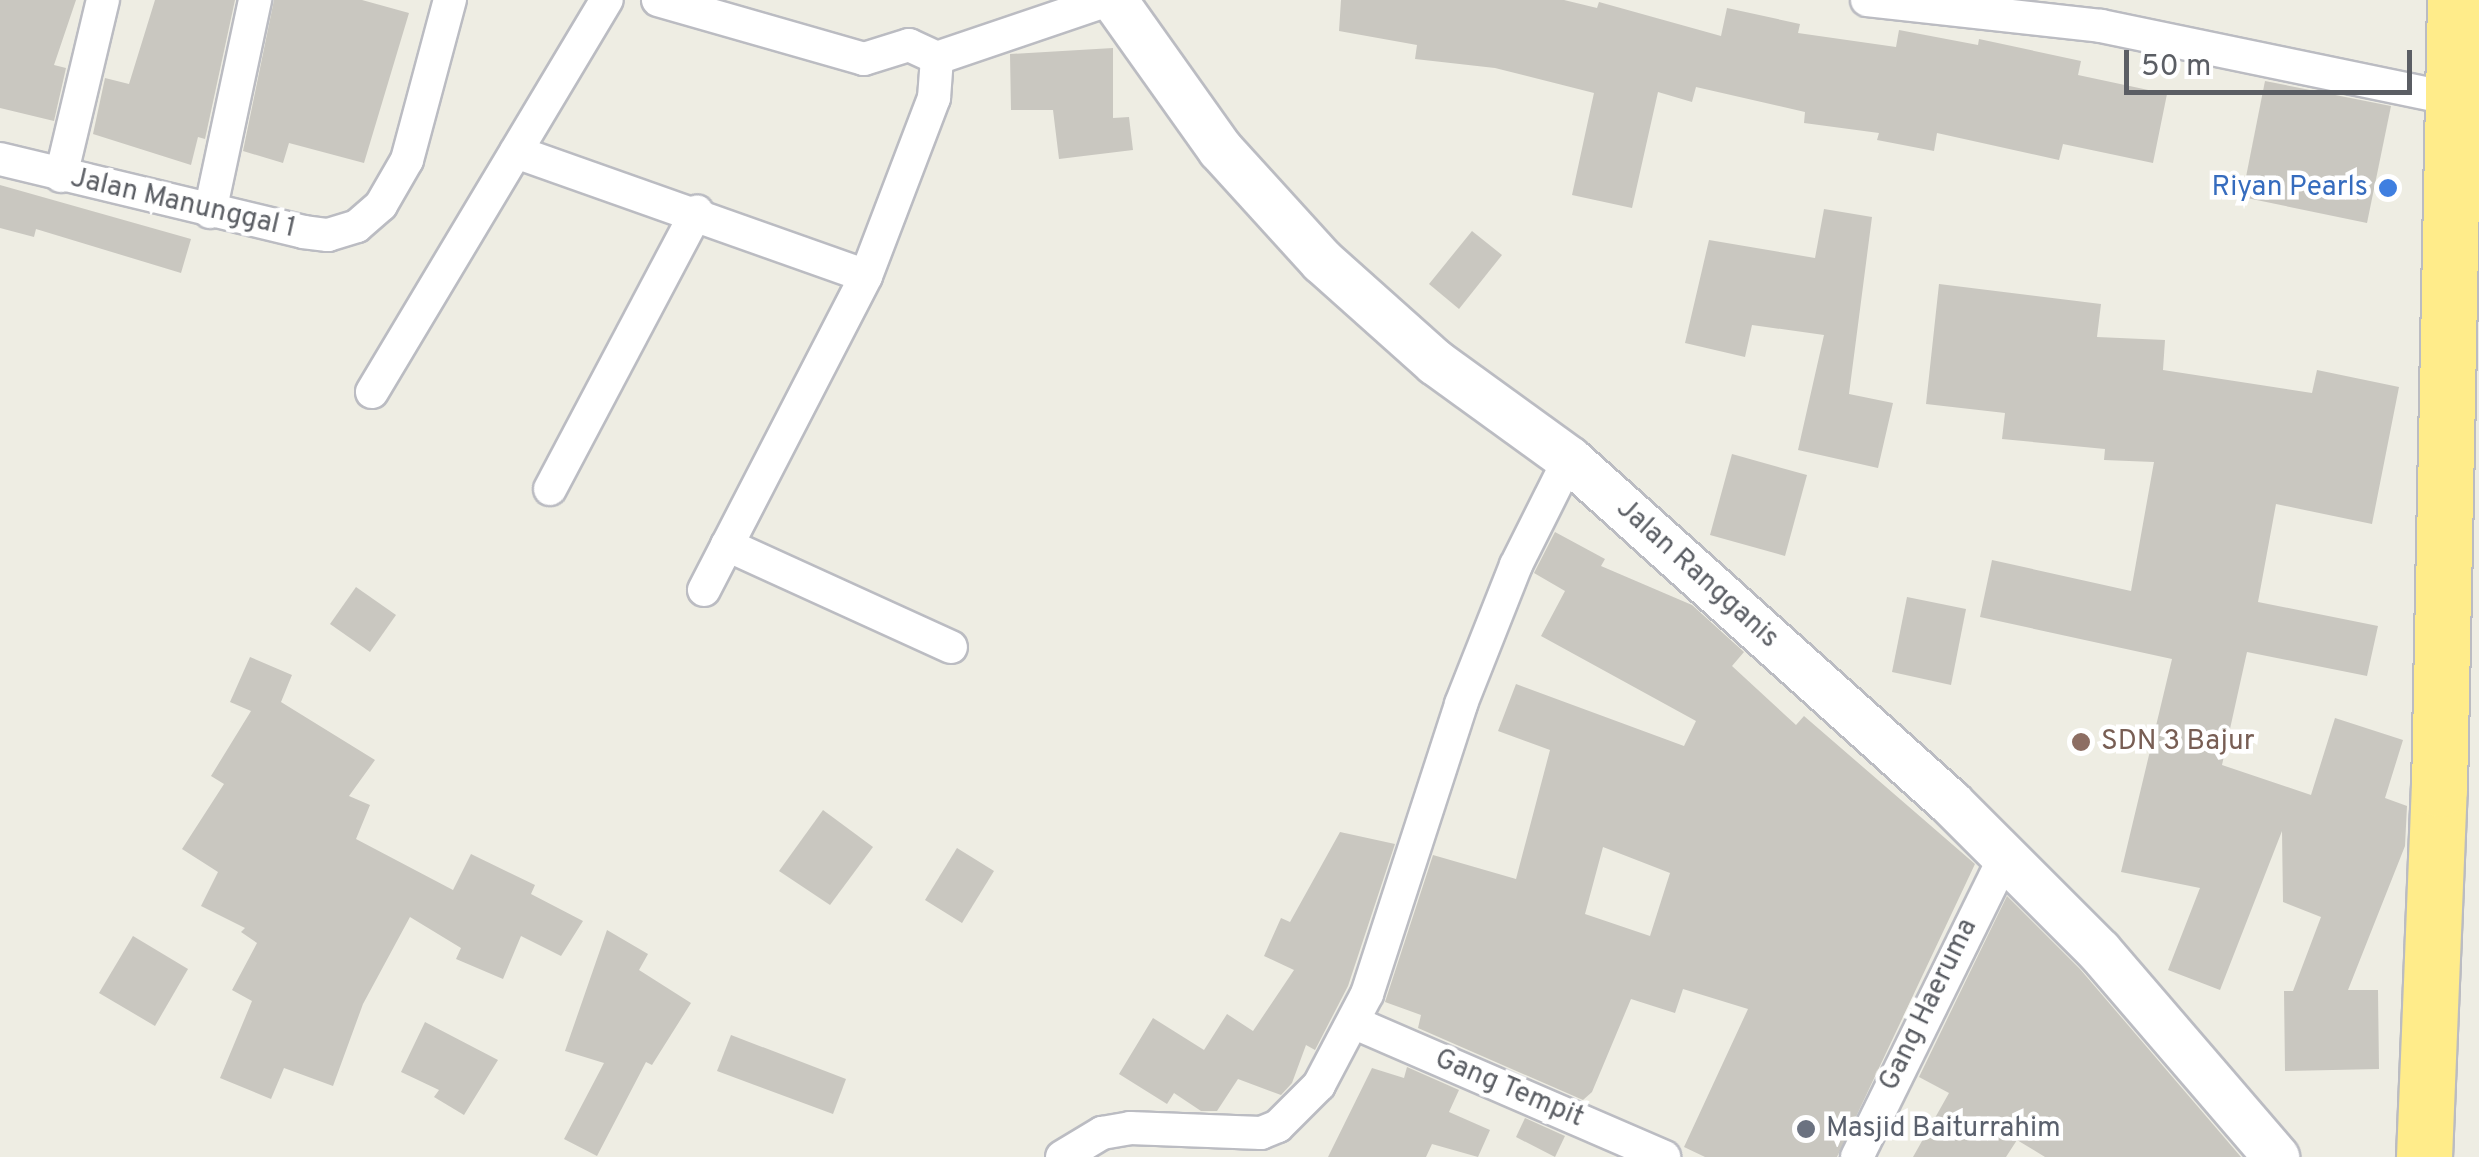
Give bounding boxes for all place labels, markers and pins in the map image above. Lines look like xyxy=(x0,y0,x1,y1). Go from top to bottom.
place label: Riyan Pearls xyxy=(2212,171,2368,205)
marker: Riyan Pearls xyxy=(2377,177,2399,199)
place label: SDN 3 Bajur xyxy=(2101,725,2255,759)
marker: SDN 3 Bajur xyxy=(2070,731,2092,753)
place label: Masjid Baiturrahim xyxy=(1826,1112,2061,1146)
marker: Masjid Baiturrahim xyxy=(1795,1118,1817,1140)

